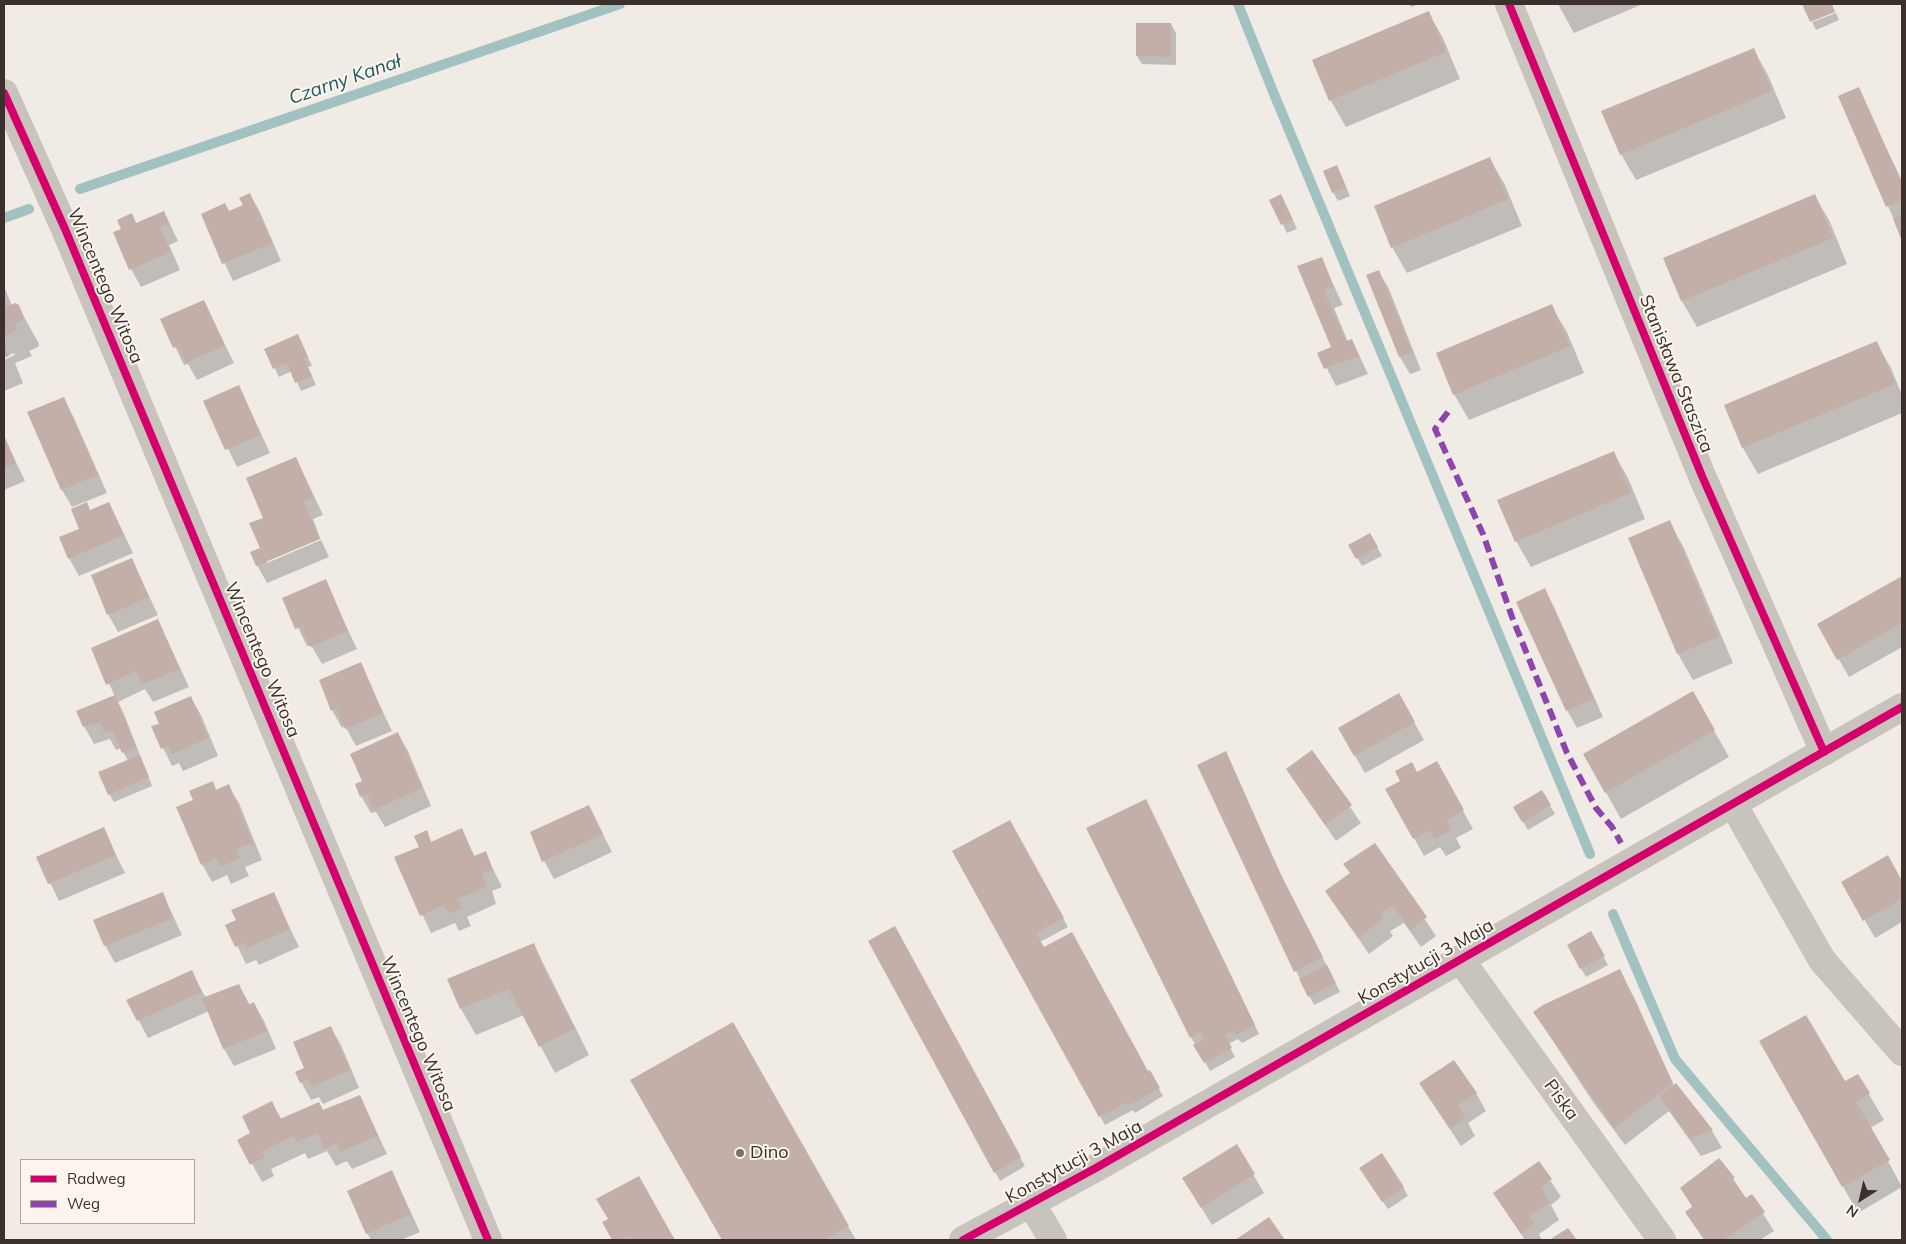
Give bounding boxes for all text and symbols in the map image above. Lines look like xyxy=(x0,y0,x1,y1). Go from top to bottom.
water label: Czarny Kanał xyxy=(286,50,404,110)
street label: Wincentego Witosa xyxy=(63,205,147,367)
street label: Stanisława Staszica xyxy=(1634,292,1718,456)
street label: Wincentego Witosa xyxy=(220,579,304,741)
street label: Konstytucji 3 Maja xyxy=(1354,914,1498,1010)
street label: Wincentego Witosa xyxy=(376,953,460,1115)
street label: Piska xyxy=(1539,1075,1583,1125)
street label: Konstytucji 3 Maja xyxy=(1002,1116,1146,1208)
place label: Dino xyxy=(750,1142,789,1164)
marker: Dino xyxy=(734,1147,746,1159)
legend xyxy=(20,1159,195,1224)
text: Radweg xyxy=(67,1169,125,1188)
north arrow xyxy=(1836,1174,1886,1224)
text: Weg xyxy=(67,1194,100,1213)
text: N xyxy=(1843,1201,1862,1222)

